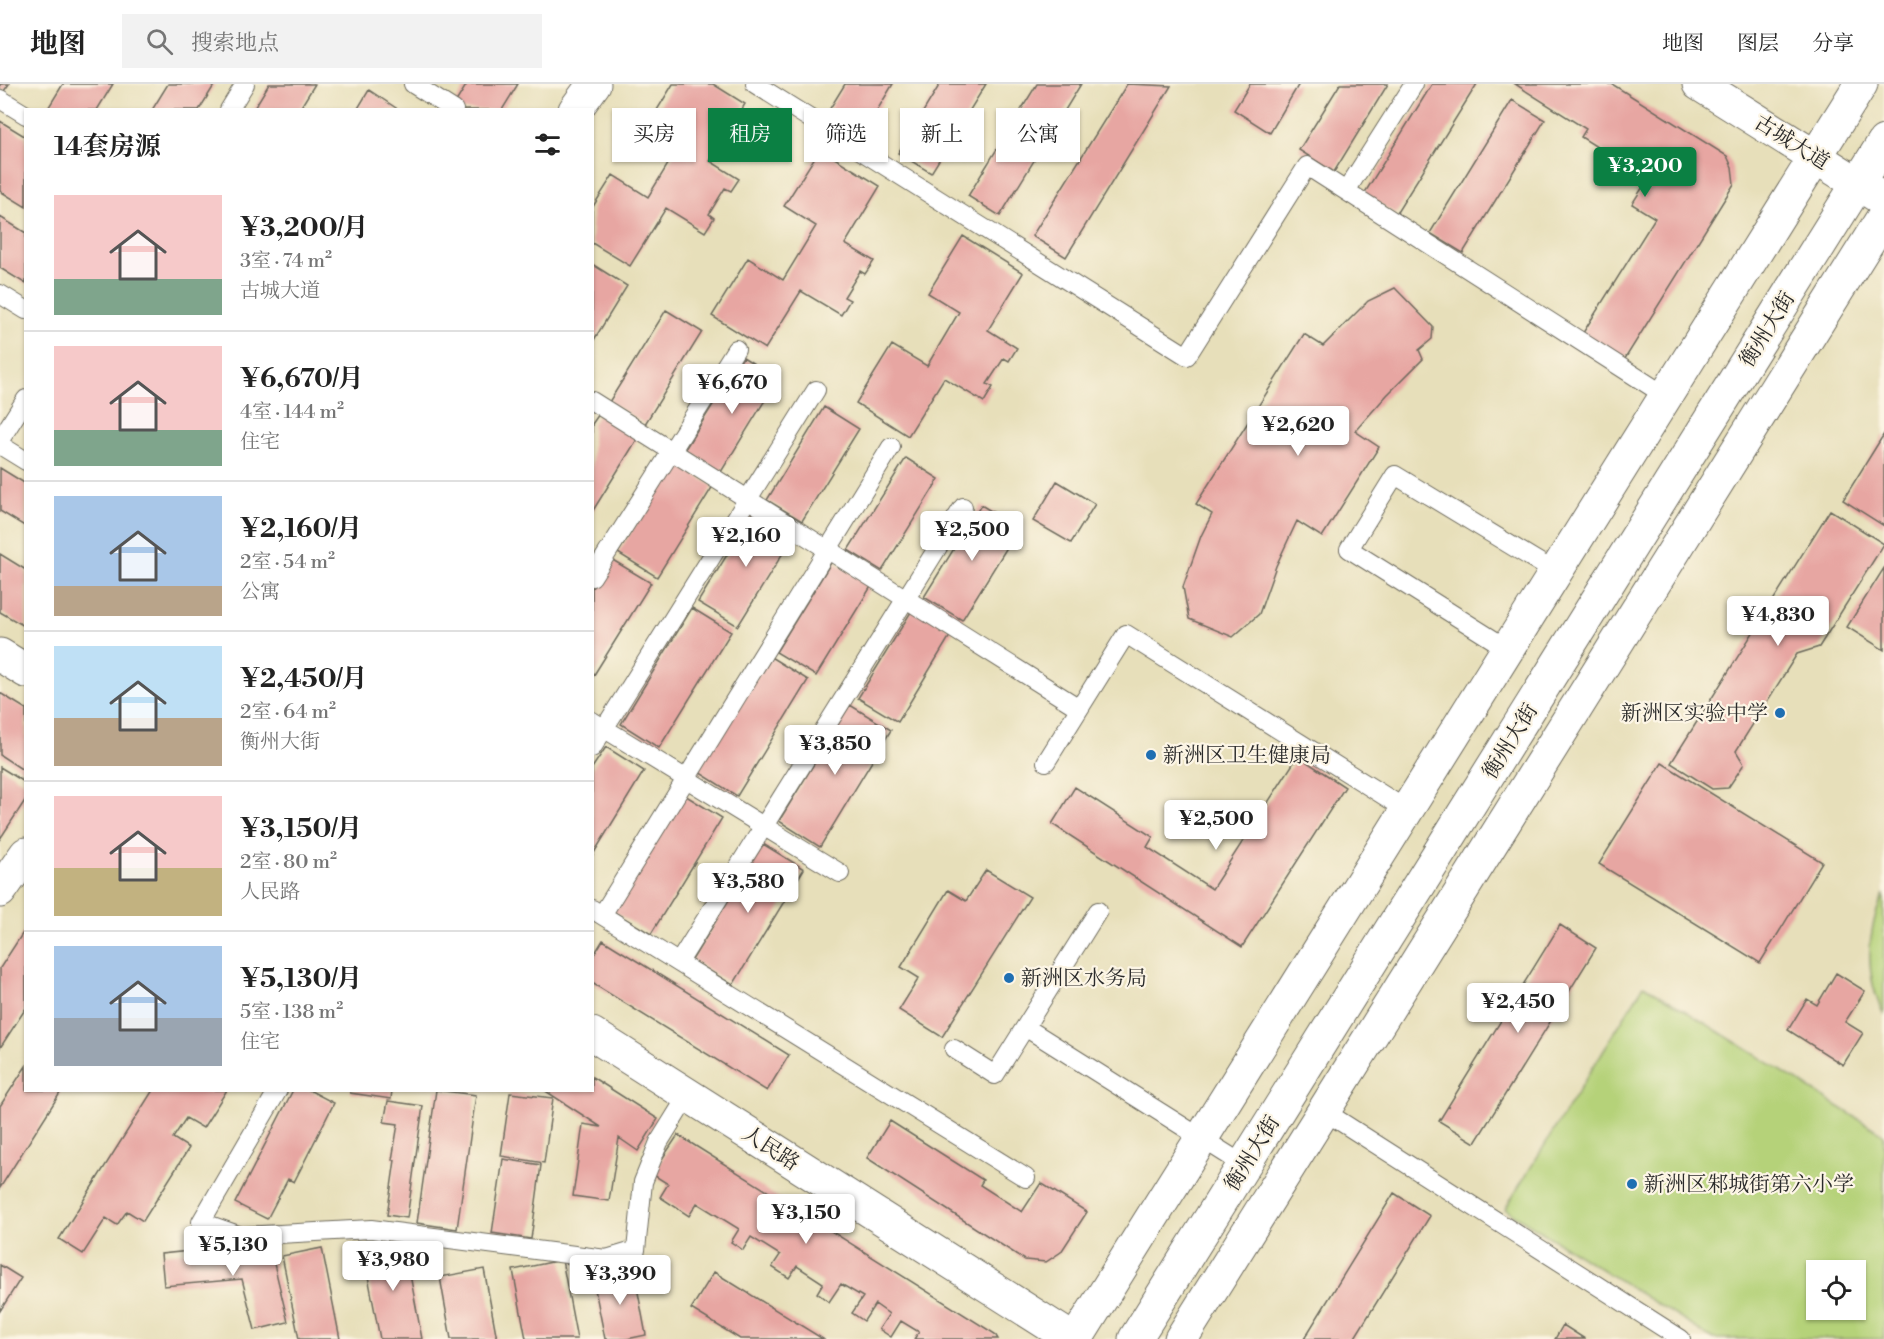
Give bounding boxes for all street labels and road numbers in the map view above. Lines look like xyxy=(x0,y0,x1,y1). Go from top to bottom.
street label: 古城大道 xyxy=(1749,110,1834,176)
street label: 衡州大街 xyxy=(1735,287,1801,372)
street label: 衡州大街 xyxy=(1478,699,1544,784)
street label: 衡州大街 xyxy=(1220,1111,1286,1196)
street label: 人民路 xyxy=(737,1121,804,1177)

